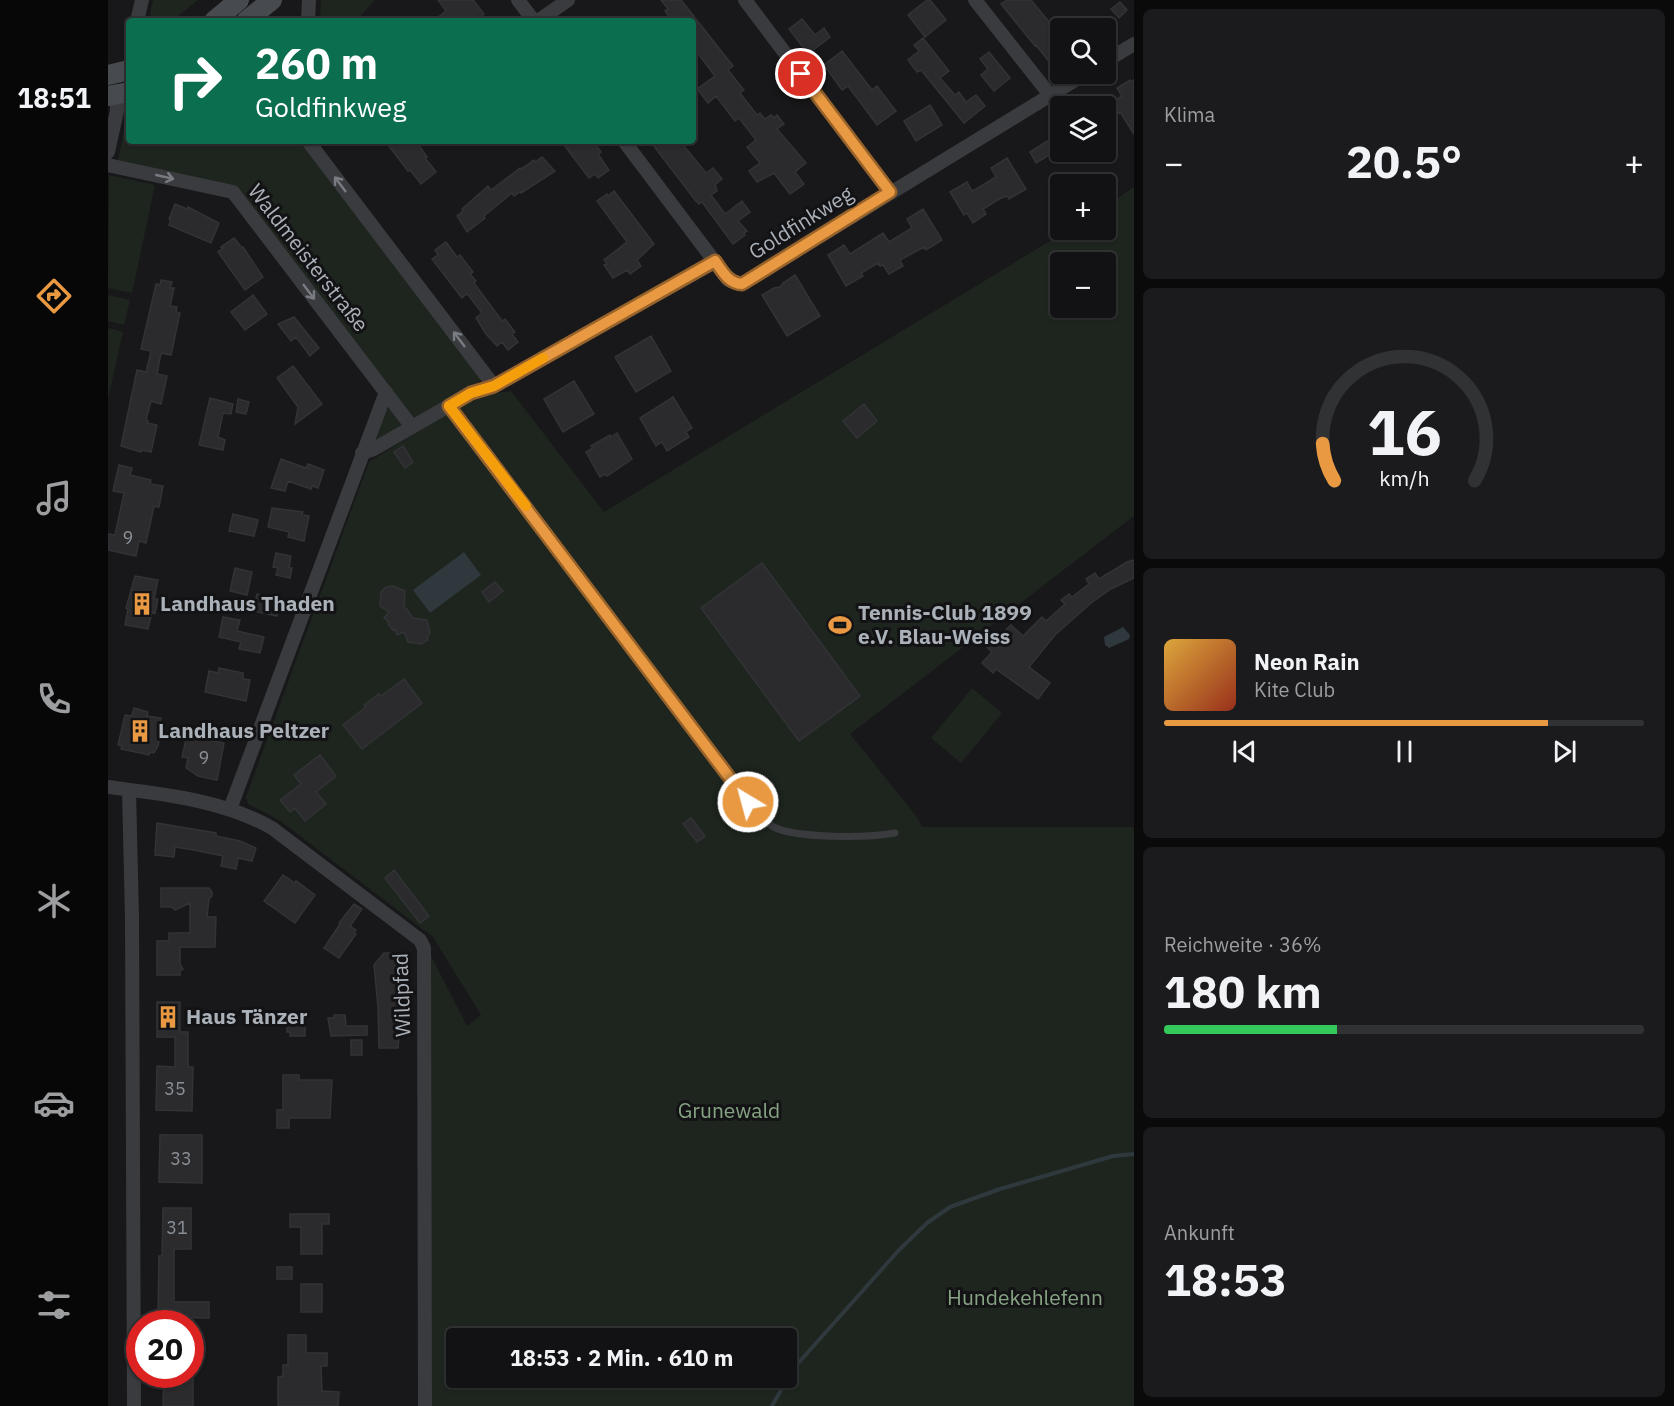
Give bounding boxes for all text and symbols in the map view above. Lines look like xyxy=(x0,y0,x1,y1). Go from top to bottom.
map controls xyxy=(1050,18,1116,318)
button: search xyxy=(1050,18,1116,84)
text: 260 m xyxy=(255,36,378,91)
icon: right xyxy=(156,42,234,120)
pin xyxy=(775,48,826,99)
icon: arrive xyxy=(784,57,817,90)
text: 18:51 xyxy=(17,80,91,115)
text: Goldfinkweg xyxy=(255,89,406,124)
button: layers xyxy=(1050,96,1116,162)
text: Klima xyxy=(1164,101,1215,128)
text: 20.5° xyxy=(1346,132,1462,190)
text: − xyxy=(1164,141,1184,184)
text: + xyxy=(1624,141,1644,184)
one-way arrow xyxy=(156,171,175,183)
button: + xyxy=(1050,174,1116,240)
one-way arrow xyxy=(334,176,347,192)
street label: Waldmeisterstraße xyxy=(242,178,375,337)
street label: Goldfinkweg xyxy=(743,179,858,265)
button: − xyxy=(1050,252,1116,318)
icon: directions xyxy=(33,275,75,317)
one-way arrow xyxy=(303,284,316,300)
one-way arrow xyxy=(452,331,465,347)
text: 16 xyxy=(1367,391,1441,472)
text: km/h xyxy=(1379,464,1429,492)
icon: music xyxy=(33,477,75,519)
house number: 9 xyxy=(123,526,133,549)
place label: Landhaus Thaden xyxy=(160,589,335,617)
building icon: Landhaus Thaden xyxy=(129,591,155,617)
place label: Tennis-Club 1899 e.V. Blau-Weiss xyxy=(858,598,1032,650)
sports icon: Tennis-Club 1899 e.V. Blau-Weiss xyxy=(827,612,853,638)
text: Neon Rain xyxy=(1254,647,1360,676)
text: Kite Club xyxy=(1254,676,1335,703)
icon: phone xyxy=(33,678,75,720)
place label: Landhaus Peltzer xyxy=(158,716,330,744)
building icon: Landhaus Peltzer xyxy=(127,718,153,744)
icon: previous xyxy=(1228,735,1261,768)
icon: pause xyxy=(1388,735,1421,768)
icon: next xyxy=(1548,735,1581,768)
house number: 9 xyxy=(199,746,209,769)
position arrow xyxy=(716,770,780,834)
icon: climate xyxy=(33,880,75,922)
text: Reichweite · 36% xyxy=(1164,931,1321,958)
street label: Wildpfad xyxy=(386,953,416,1038)
text: 180 km xyxy=(1164,962,1322,1020)
place label: Haus Tänzer xyxy=(186,1002,308,1030)
building icon: Haus Tänzer xyxy=(155,1004,181,1030)
house number: 35 xyxy=(164,1077,186,1100)
icon: car xyxy=(33,1082,75,1124)
park label: Grunewald xyxy=(678,1096,780,1124)
house number: 33 xyxy=(170,1147,192,1170)
house number: 31 xyxy=(166,1216,188,1239)
text: Ankunft xyxy=(1164,1219,1235,1246)
text: 18:53 xyxy=(1164,1250,1287,1308)
park label: Hundekehlefenn xyxy=(947,1283,1103,1311)
icon: filters xyxy=(33,1284,75,1326)
speed limit sign: 20 xyxy=(126,1310,204,1388)
text: 18:53 · 2 Min. · 610 m xyxy=(510,1343,733,1372)

